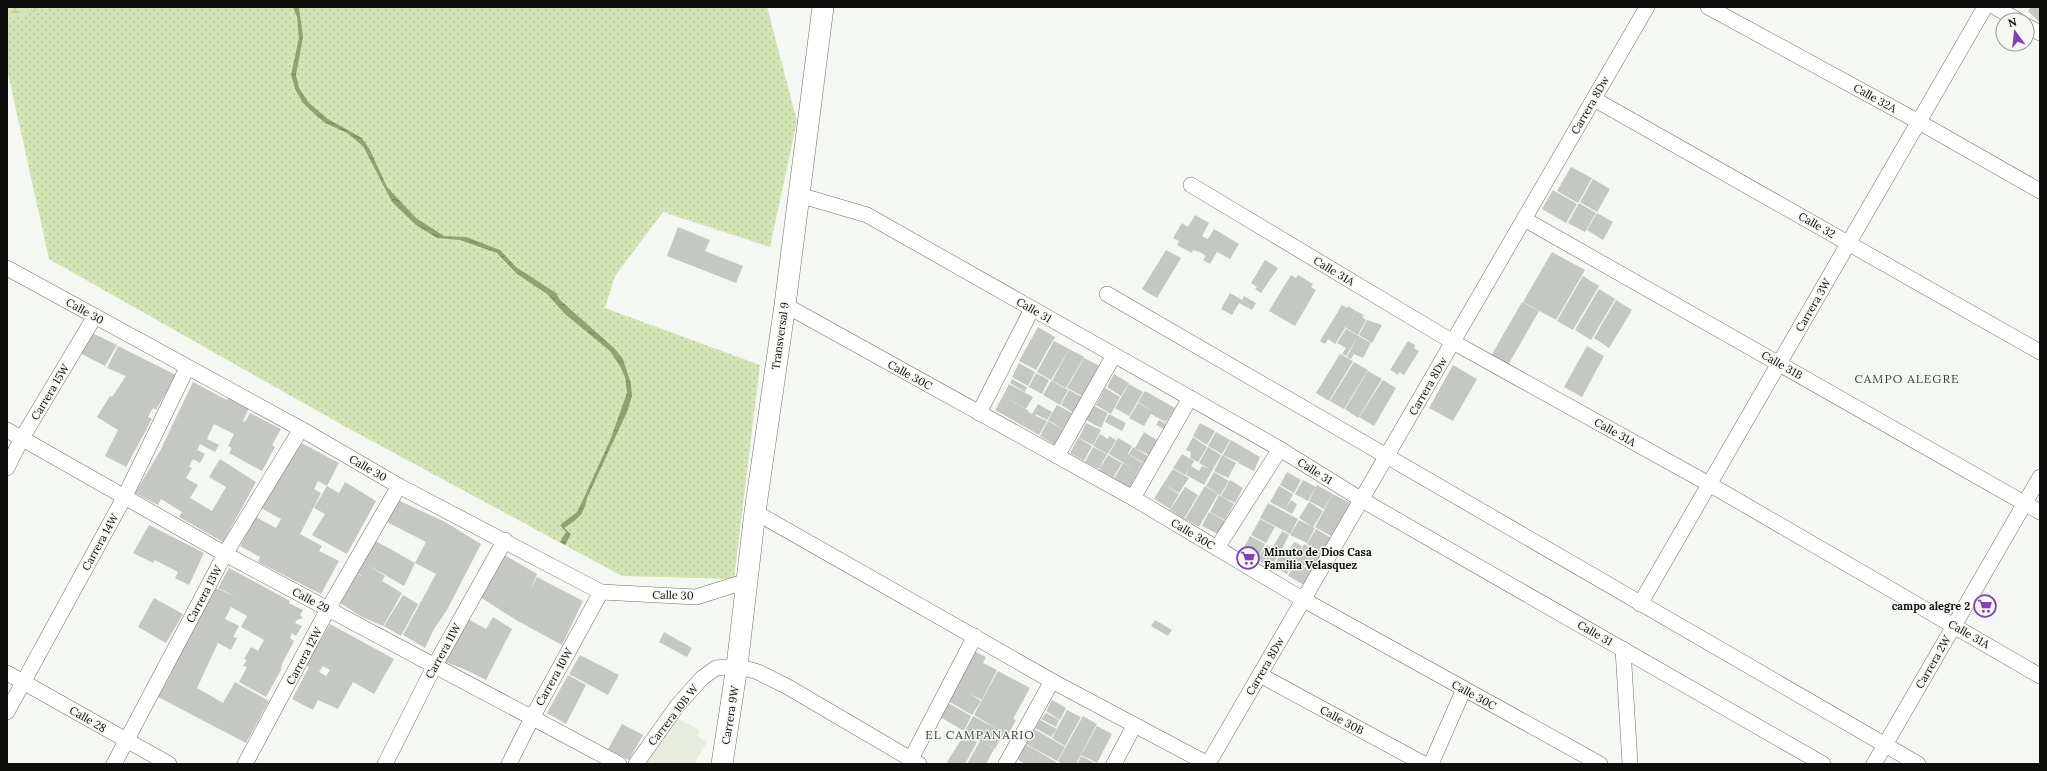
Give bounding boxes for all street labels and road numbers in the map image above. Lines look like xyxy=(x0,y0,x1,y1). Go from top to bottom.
street label: Carrera 8Dw xyxy=(1568,73,1612,137)
street label: Calle 32A xyxy=(1851,80,1900,116)
street label: Calle 32 xyxy=(1796,209,1838,241)
street label: Calle 31A xyxy=(1311,253,1358,289)
street label: Carrera 3W xyxy=(1792,275,1834,334)
street label: Calle 31 xyxy=(1014,294,1054,326)
street label: Calle 30 xyxy=(64,295,107,327)
street label: Transversal 9 xyxy=(768,301,792,371)
street label: Calle 31B xyxy=(1759,348,1805,382)
street label: Carrera 8Dw xyxy=(1406,354,1450,418)
street label: Calle 30C xyxy=(885,357,935,393)
street label: Carrera 15W xyxy=(28,361,73,423)
street label: Calle 31A xyxy=(1592,415,1639,450)
street label: Calle 30 xyxy=(347,452,389,484)
street label: Calle 31 xyxy=(1295,455,1335,487)
street label: Carrera 14W xyxy=(79,510,122,573)
street label: Calle 30C xyxy=(1168,515,1218,553)
street label: Carrera 13W xyxy=(183,562,225,625)
street label: Calle 29 xyxy=(290,584,332,616)
street label: Calle 30 xyxy=(652,588,694,602)
street label: Calle 31 xyxy=(1575,617,1615,649)
street label: Calle 31A xyxy=(1946,617,1993,652)
street label: Carrera 11W xyxy=(422,620,464,681)
street label: Carrera 12W xyxy=(283,624,325,687)
street label: Carrera 2W xyxy=(1912,632,1954,691)
street label: Carrera 8Dw xyxy=(1243,634,1287,698)
street label: Carrera 10W xyxy=(532,645,576,708)
street label: Calle 30C xyxy=(1449,677,1499,713)
street label: Carrera 10B W xyxy=(645,681,702,748)
street label: Carrera 9W xyxy=(718,684,742,745)
street label: Calle 28 xyxy=(67,703,109,735)
street label: Calle 30B xyxy=(1318,703,1367,738)

